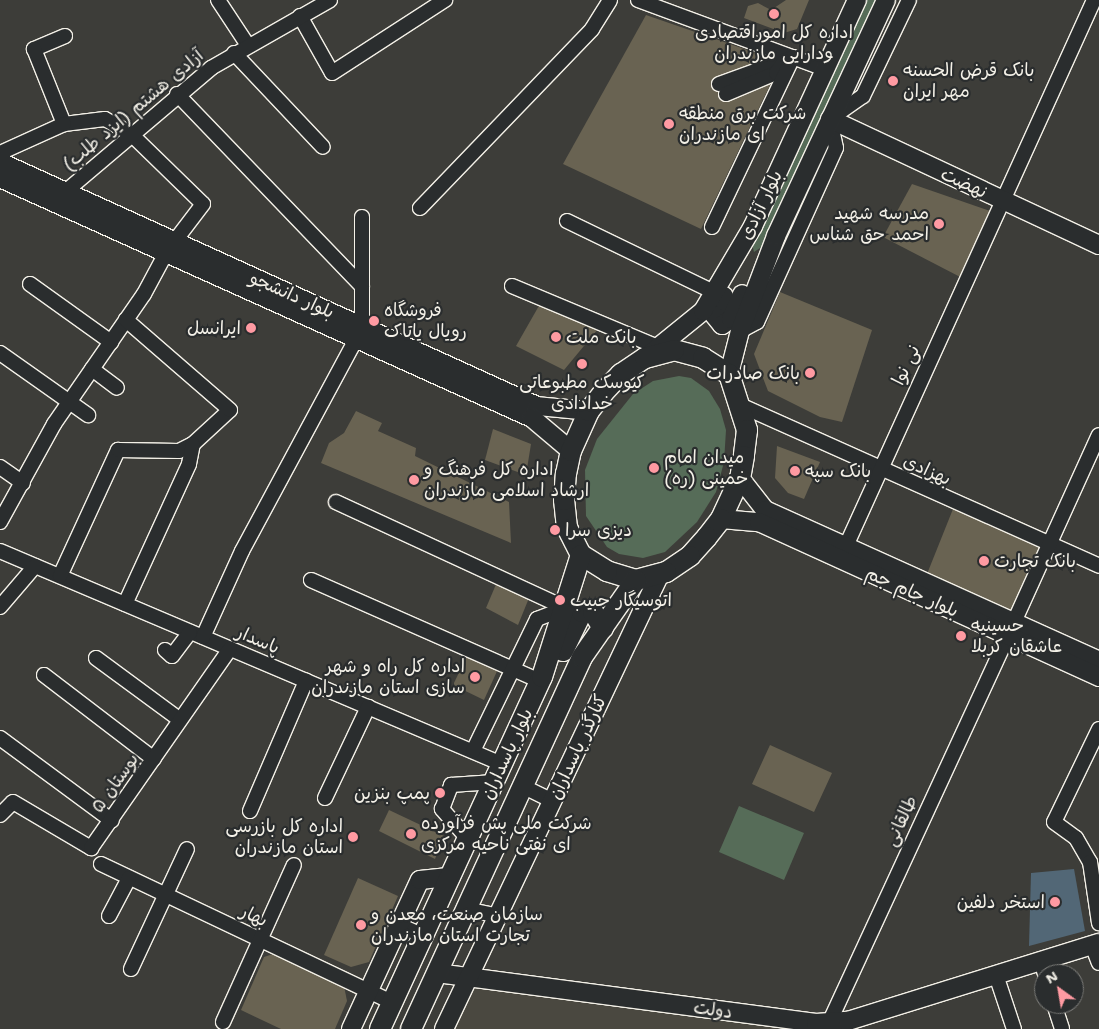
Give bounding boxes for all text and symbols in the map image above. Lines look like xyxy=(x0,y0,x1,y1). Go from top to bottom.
marker: اداره کل اموراقتصادی ودارایی مازندران xyxy=(768,8,780,20)
place label: اداره کل اموراقتصادی ودارایی مازندران xyxy=(695,22,853,64)
street label: آزادی هشتم (ایزد طلب) xyxy=(58,45,208,175)
place label: بانک قرض الحسنه مهر ایران xyxy=(903,60,1034,102)
marker: بانک قرض الحسنه مهر ایران xyxy=(887,75,899,87)
place label: شرکت برق منطقه ای مازندران xyxy=(679,103,806,146)
marker: شرکت برق منطقه ای مازندران xyxy=(663,118,675,130)
street label: نهضت xyxy=(937,163,991,203)
street label: بلوار آزادی xyxy=(735,167,787,243)
place label: مدرسه شهید احمد حق شناس xyxy=(809,203,929,245)
marker: مدرسه شهید احمد حق شناس xyxy=(933,218,945,230)
street label: بلوار دانشجو xyxy=(246,267,338,323)
place label: فروشگاه رویال یاتاک xyxy=(384,300,467,342)
marker: فروشگاه رویال یاتاک xyxy=(368,315,380,327)
place label: ایرانسل xyxy=(187,317,241,339)
marker: ایرانسل xyxy=(245,322,257,334)
place label: بانک ملت xyxy=(566,326,637,348)
marker: بانک ملت xyxy=(550,331,562,343)
street label: نی نوا xyxy=(887,342,925,388)
marker: کیوسک مطبوعاتی خدادادی xyxy=(576,358,588,370)
place label: بانک صادرات xyxy=(706,362,800,384)
marker: بانک صادرات xyxy=(804,367,816,379)
place label: کیوسک مطبوعاتی خدادادی xyxy=(519,372,645,414)
place label: میدان امام خمینی (ره) xyxy=(664,447,748,489)
street label: بهزادی xyxy=(900,450,954,490)
place label: اداره کل فرهنگ و ارشاد اسلامی مازندران xyxy=(424,459,589,502)
place label: بانک سپه xyxy=(805,460,871,482)
marker: میدان امام خمینی (ره) xyxy=(648,462,660,474)
marker: بانک سپه xyxy=(789,465,801,477)
marker: اداره کل فرهنگ و ارشاد اسلامی مازندران xyxy=(408,474,420,486)
place label: دیزی سرا xyxy=(565,519,632,541)
marker: دیزی سرا xyxy=(549,524,561,536)
place label: بانک تجارت xyxy=(994,550,1076,572)
marker: بانک تجارت xyxy=(978,555,990,567)
street label: بلوار جام جم xyxy=(862,562,962,622)
place label: اتوسیگار حبیب xyxy=(570,589,672,611)
marker: اتوسیگار حبیب xyxy=(554,594,566,606)
place label: حسینیه عاشقان کربلا xyxy=(971,615,1062,658)
street label: پاسدار xyxy=(233,621,283,659)
marker: حسینیه عاشقان کربلا xyxy=(955,630,967,642)
place label: اداره کل راه و شهر سازی استان مازندران xyxy=(311,656,465,699)
marker: اداره کل راه و شهر سازی استان مازندران xyxy=(469,671,481,683)
street label: کنارگذر پاسداران xyxy=(544,691,612,803)
street label: بلوار پاسداران xyxy=(476,705,538,803)
street label: بوستان ۵ xyxy=(87,749,143,817)
place label: پمپ بنزین xyxy=(354,782,430,804)
marker: پمپ بنزین xyxy=(434,787,446,799)
street label: طالقانی xyxy=(880,792,922,850)
place label: شرکت ملی پش فرآورده ای نفتی ناحیه مرکزی xyxy=(421,813,592,856)
place label: اداره کل بازرسی استان مازندران xyxy=(226,816,343,859)
marker: شرکت ملی پش فرآورده ای نفتی ناحیه مرکزی xyxy=(405,828,417,840)
marker: اداره کل بازرسی استان مازندران xyxy=(347,831,359,843)
place label: استخر دلفین xyxy=(957,891,1045,913)
marker: استخر دلفین xyxy=(1049,896,1061,908)
street label: بهار xyxy=(237,900,271,932)
place label: سازمان صنعت، معدن و تجارت استان مازندران xyxy=(371,904,543,946)
marker: سازمان صنعت، معدن و تجارت استان مازندران xyxy=(355,919,367,931)
north arrow xyxy=(1034,964,1084,1014)
text: N xyxy=(1042,967,1061,988)
street label: دولت xyxy=(692,997,734,1023)

